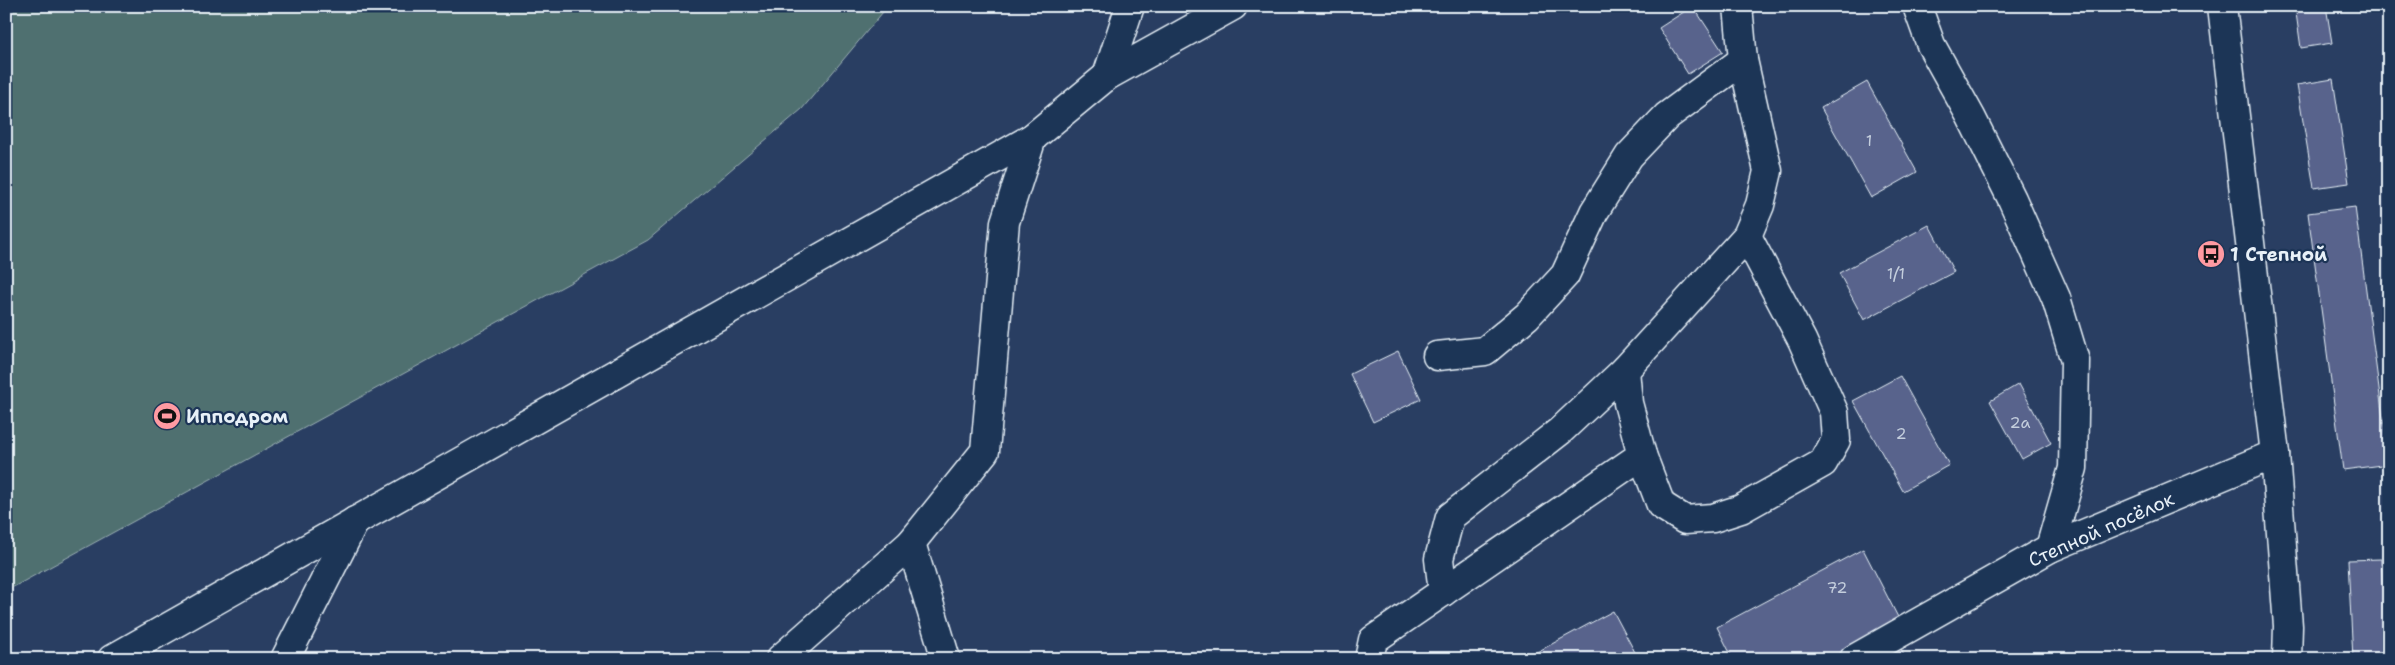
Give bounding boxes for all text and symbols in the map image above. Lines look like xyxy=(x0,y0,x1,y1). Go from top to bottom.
house number: 1 xyxy=(1866,130,1872,151)
bus stop icon: 1 Степной xyxy=(2196,239,2226,269)
place label: 1 Степной xyxy=(2230,242,2327,267)
house number: 1/1 xyxy=(1887,263,1905,284)
sports icon: Ипподром xyxy=(152,401,182,431)
place label: Ипподром xyxy=(186,404,288,429)
house number: 2а xyxy=(2009,412,2031,433)
house number: 2 xyxy=(1895,423,1907,444)
street label: Степной посёлок xyxy=(2024,486,2178,573)
house number: 72 xyxy=(1826,577,1848,598)

